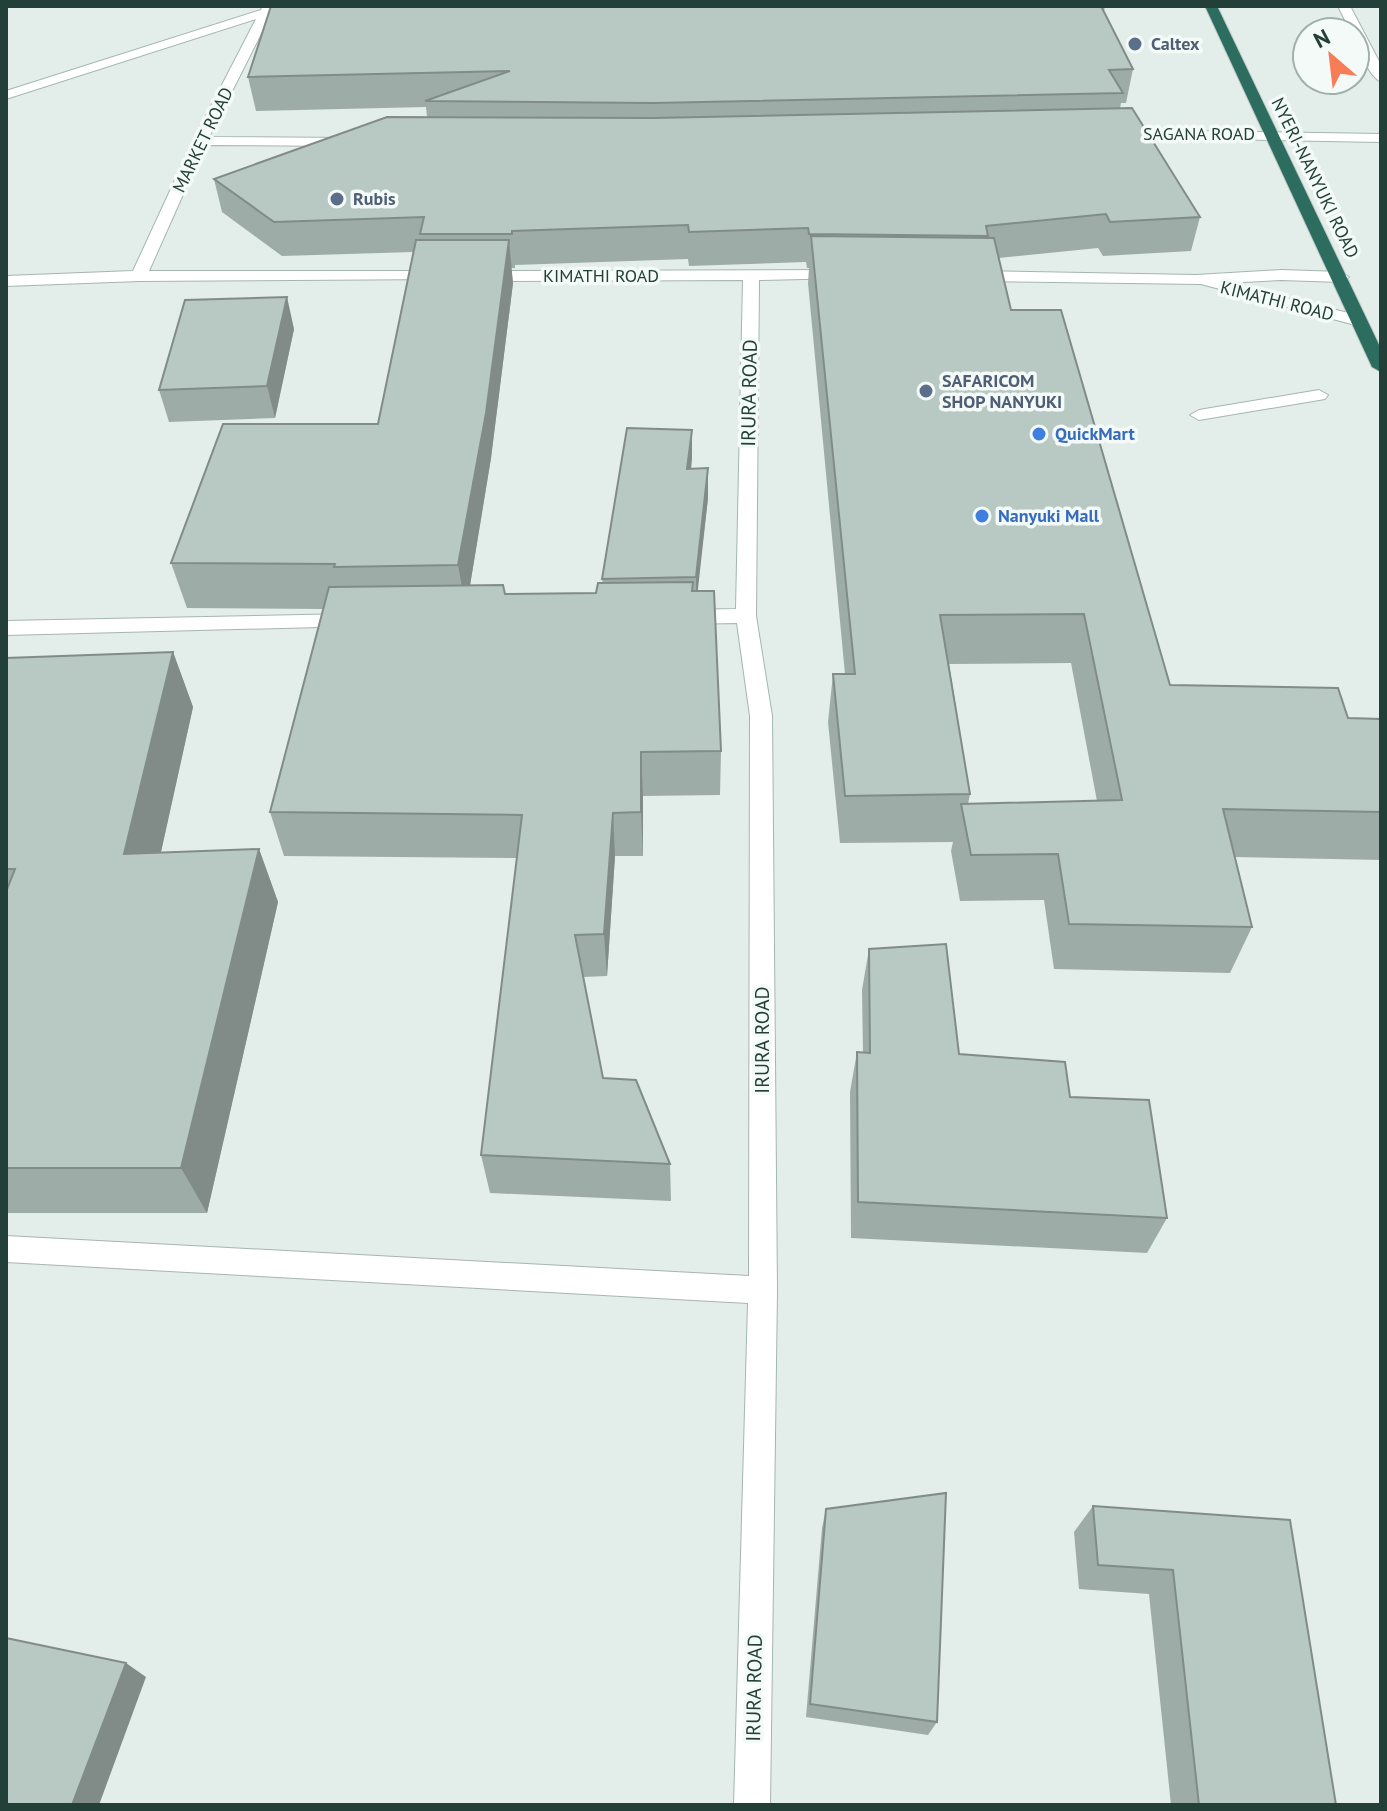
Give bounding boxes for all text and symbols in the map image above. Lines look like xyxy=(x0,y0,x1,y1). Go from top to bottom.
north arrow xyxy=(1291,16,1371,96)
text: N xyxy=(1309,23,1335,54)
place label: Caltex xyxy=(1151,32,1200,55)
marker: Caltex xyxy=(1126,35,1144,53)
street label: MARKET ROAD xyxy=(167,83,238,196)
street label: NYERI-NANYUKI ROAD xyxy=(1267,94,1364,262)
street label: SAGANA ROAD xyxy=(1143,122,1255,145)
place label: Rubis xyxy=(353,187,396,210)
marker: Rubis xyxy=(328,190,346,208)
street label: KIMATHI ROAD xyxy=(543,264,659,287)
street label: KIMATHI ROAD xyxy=(1218,275,1336,326)
street label: IRURA ROAD xyxy=(735,339,763,447)
place label: SAFARICOM SHOP NANYUKI xyxy=(942,369,1062,413)
marker: SAFARICOM SHOP NANYUKI xyxy=(917,382,935,400)
place label: QuickMart xyxy=(1055,422,1135,445)
marker: QuickMart xyxy=(1030,425,1048,443)
place label: Nanyuki Mall xyxy=(998,504,1100,527)
marker: Nanyuki Mall xyxy=(973,507,991,525)
street label: IRURA ROAD xyxy=(749,986,775,1094)
street label: IRURA ROAD xyxy=(740,1634,768,1742)

